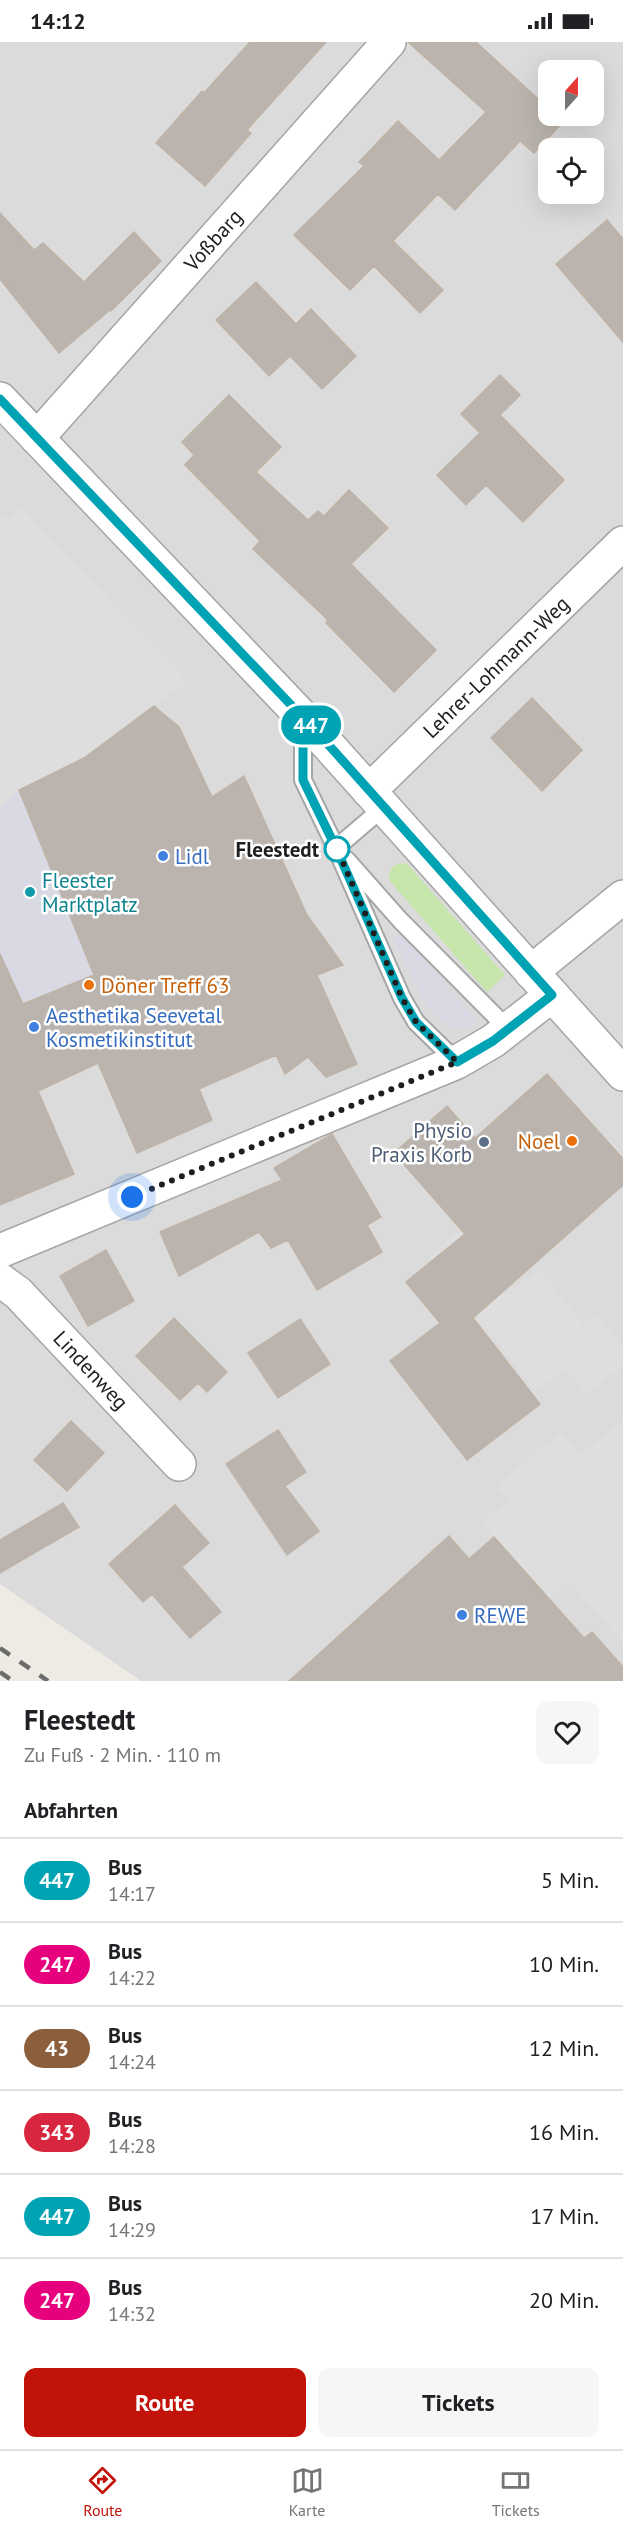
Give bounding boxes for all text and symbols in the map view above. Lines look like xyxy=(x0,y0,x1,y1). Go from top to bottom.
text: 14:12 xyxy=(30,7,86,35)
north arrow xyxy=(538,60,604,126)
map controls xyxy=(538,60,604,204)
button: locate xyxy=(538,138,604,204)
street label: Voßbarg xyxy=(177,203,248,277)
street label: Lehrer-Lohmann-Weg xyxy=(417,590,575,744)
line badge: 447 xyxy=(276,706,346,744)
text: 447 xyxy=(293,712,329,739)
place label: Fleestedt xyxy=(236,836,320,863)
marker: Fleestedt xyxy=(324,836,350,862)
place label: Lidl xyxy=(175,843,209,870)
marker: Lidl xyxy=(156,849,170,863)
place label: Fleester Marktplatz xyxy=(42,867,138,918)
marker: Fleester Marktplatz xyxy=(23,885,37,899)
place label: Döner Treff 63 xyxy=(101,972,229,999)
marker: Döner Treff 63 xyxy=(82,978,96,992)
place label: Aesthetika Seevetal Kosmetikinstitut xyxy=(46,1002,222,1053)
marker: Aesthetika Seevetal Kosmetikinstitut xyxy=(27,1020,41,1034)
place label: Physio Praxis Korb xyxy=(371,1117,472,1168)
place label: Noel xyxy=(518,1128,560,1155)
marker: Noel xyxy=(565,1134,579,1148)
marker: Physio Praxis Korb xyxy=(477,1135,491,1149)
your location xyxy=(117,1182,147,1212)
street label: Lindenweg xyxy=(48,1325,134,1415)
place label: REWE xyxy=(474,1602,526,1629)
marker: REWE xyxy=(455,1608,469,1622)
text: Fleestedt xyxy=(24,1701,135,1738)
button: heart xyxy=(536,1701,599,1764)
text: Zu Fuß · 2 Min. · 110 m xyxy=(24,1742,221,1768)
text: Abfahrten xyxy=(24,1796,118,1824)
text: Bus xyxy=(108,1853,142,1881)
text: 5 Min. xyxy=(541,1866,599,1894)
text: 447 xyxy=(39,1867,75,1894)
text: 14:17 xyxy=(108,1881,156,1907)
text: Bus xyxy=(108,1937,142,1965)
text: 10 Min. xyxy=(529,1950,599,1978)
text: 247 xyxy=(39,1951,75,1978)
text: 14:22 xyxy=(108,1965,156,1991)
text: Bus xyxy=(108,2021,142,2049)
text: 12 Min. xyxy=(529,2034,599,2062)
text: 43 xyxy=(45,2035,69,2062)
text: 14:24 xyxy=(108,2049,156,2075)
text: Bus xyxy=(108,2105,142,2133)
text: 16 Min. xyxy=(529,2118,599,2146)
text: 343 xyxy=(39,2119,75,2146)
text: 14:28 xyxy=(108,2133,156,2159)
text: Bus xyxy=(108,2189,142,2217)
text: 17 Min. xyxy=(530,2202,599,2230)
text: 447 xyxy=(39,2203,75,2230)
text: 14:29 xyxy=(108,2217,156,2243)
text: Bus xyxy=(108,2273,142,2301)
text: 20 Min. xyxy=(529,2286,599,2314)
text: 247 xyxy=(39,2287,75,2314)
text: 14:32 xyxy=(108,2301,156,2327)
button: Route xyxy=(24,2368,306,2437)
button: Tickets xyxy=(318,2368,599,2437)
tab: Route xyxy=(83,2464,122,2520)
tab: Karte xyxy=(289,2464,325,2520)
tab: Tickets xyxy=(492,2464,540,2520)

